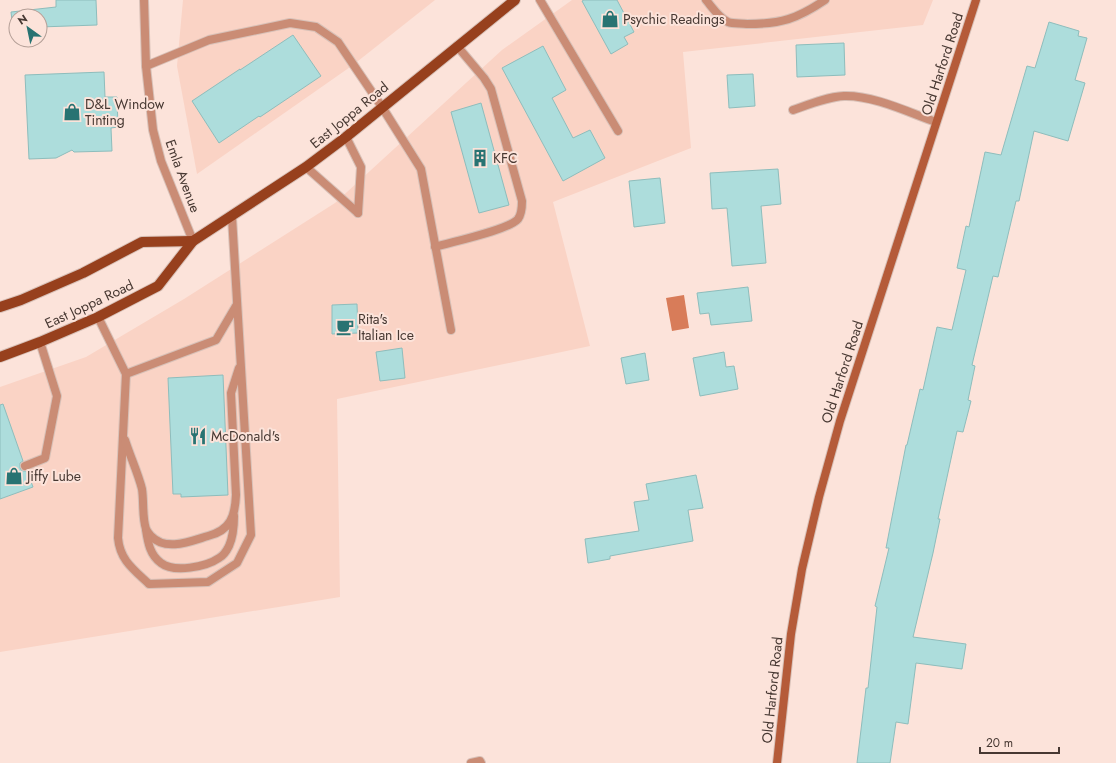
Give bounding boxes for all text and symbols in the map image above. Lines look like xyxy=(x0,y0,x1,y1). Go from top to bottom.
north arrow xyxy=(8,8,48,48)
shop icon: Psychic Readings xyxy=(600,9,620,29)
place label: Psychic Readings xyxy=(623,9,725,29)
street label: Old Harford Road xyxy=(916,10,968,118)
text: N xyxy=(15,11,31,29)
street label: East Joppa Road xyxy=(306,77,392,153)
place label: D&L Window Tinting xyxy=(85,94,165,130)
shop icon: D&L Window Tinting xyxy=(62,102,82,122)
street label: Emla Avenue xyxy=(161,137,205,215)
building icon: KFC xyxy=(470,148,490,168)
place label: KFC xyxy=(493,148,518,168)
street label: East Joppa Road xyxy=(41,275,137,333)
place label: Rita's Italian Ice xyxy=(358,309,414,345)
cafe icon: Rita's Italian Ice xyxy=(335,317,355,337)
street label: Old Harford Road xyxy=(816,318,868,426)
restaurant icon: McDonald's xyxy=(188,426,208,446)
place label: McDonald's xyxy=(211,426,280,446)
shop icon: Jiffy Lube xyxy=(4,466,24,486)
place label: Jiffy Lube xyxy=(25,466,81,486)
street label: Old Harford Road xyxy=(756,636,788,744)
scale bar xyxy=(980,729,1059,755)
text: 20 m xyxy=(986,734,1013,752)

